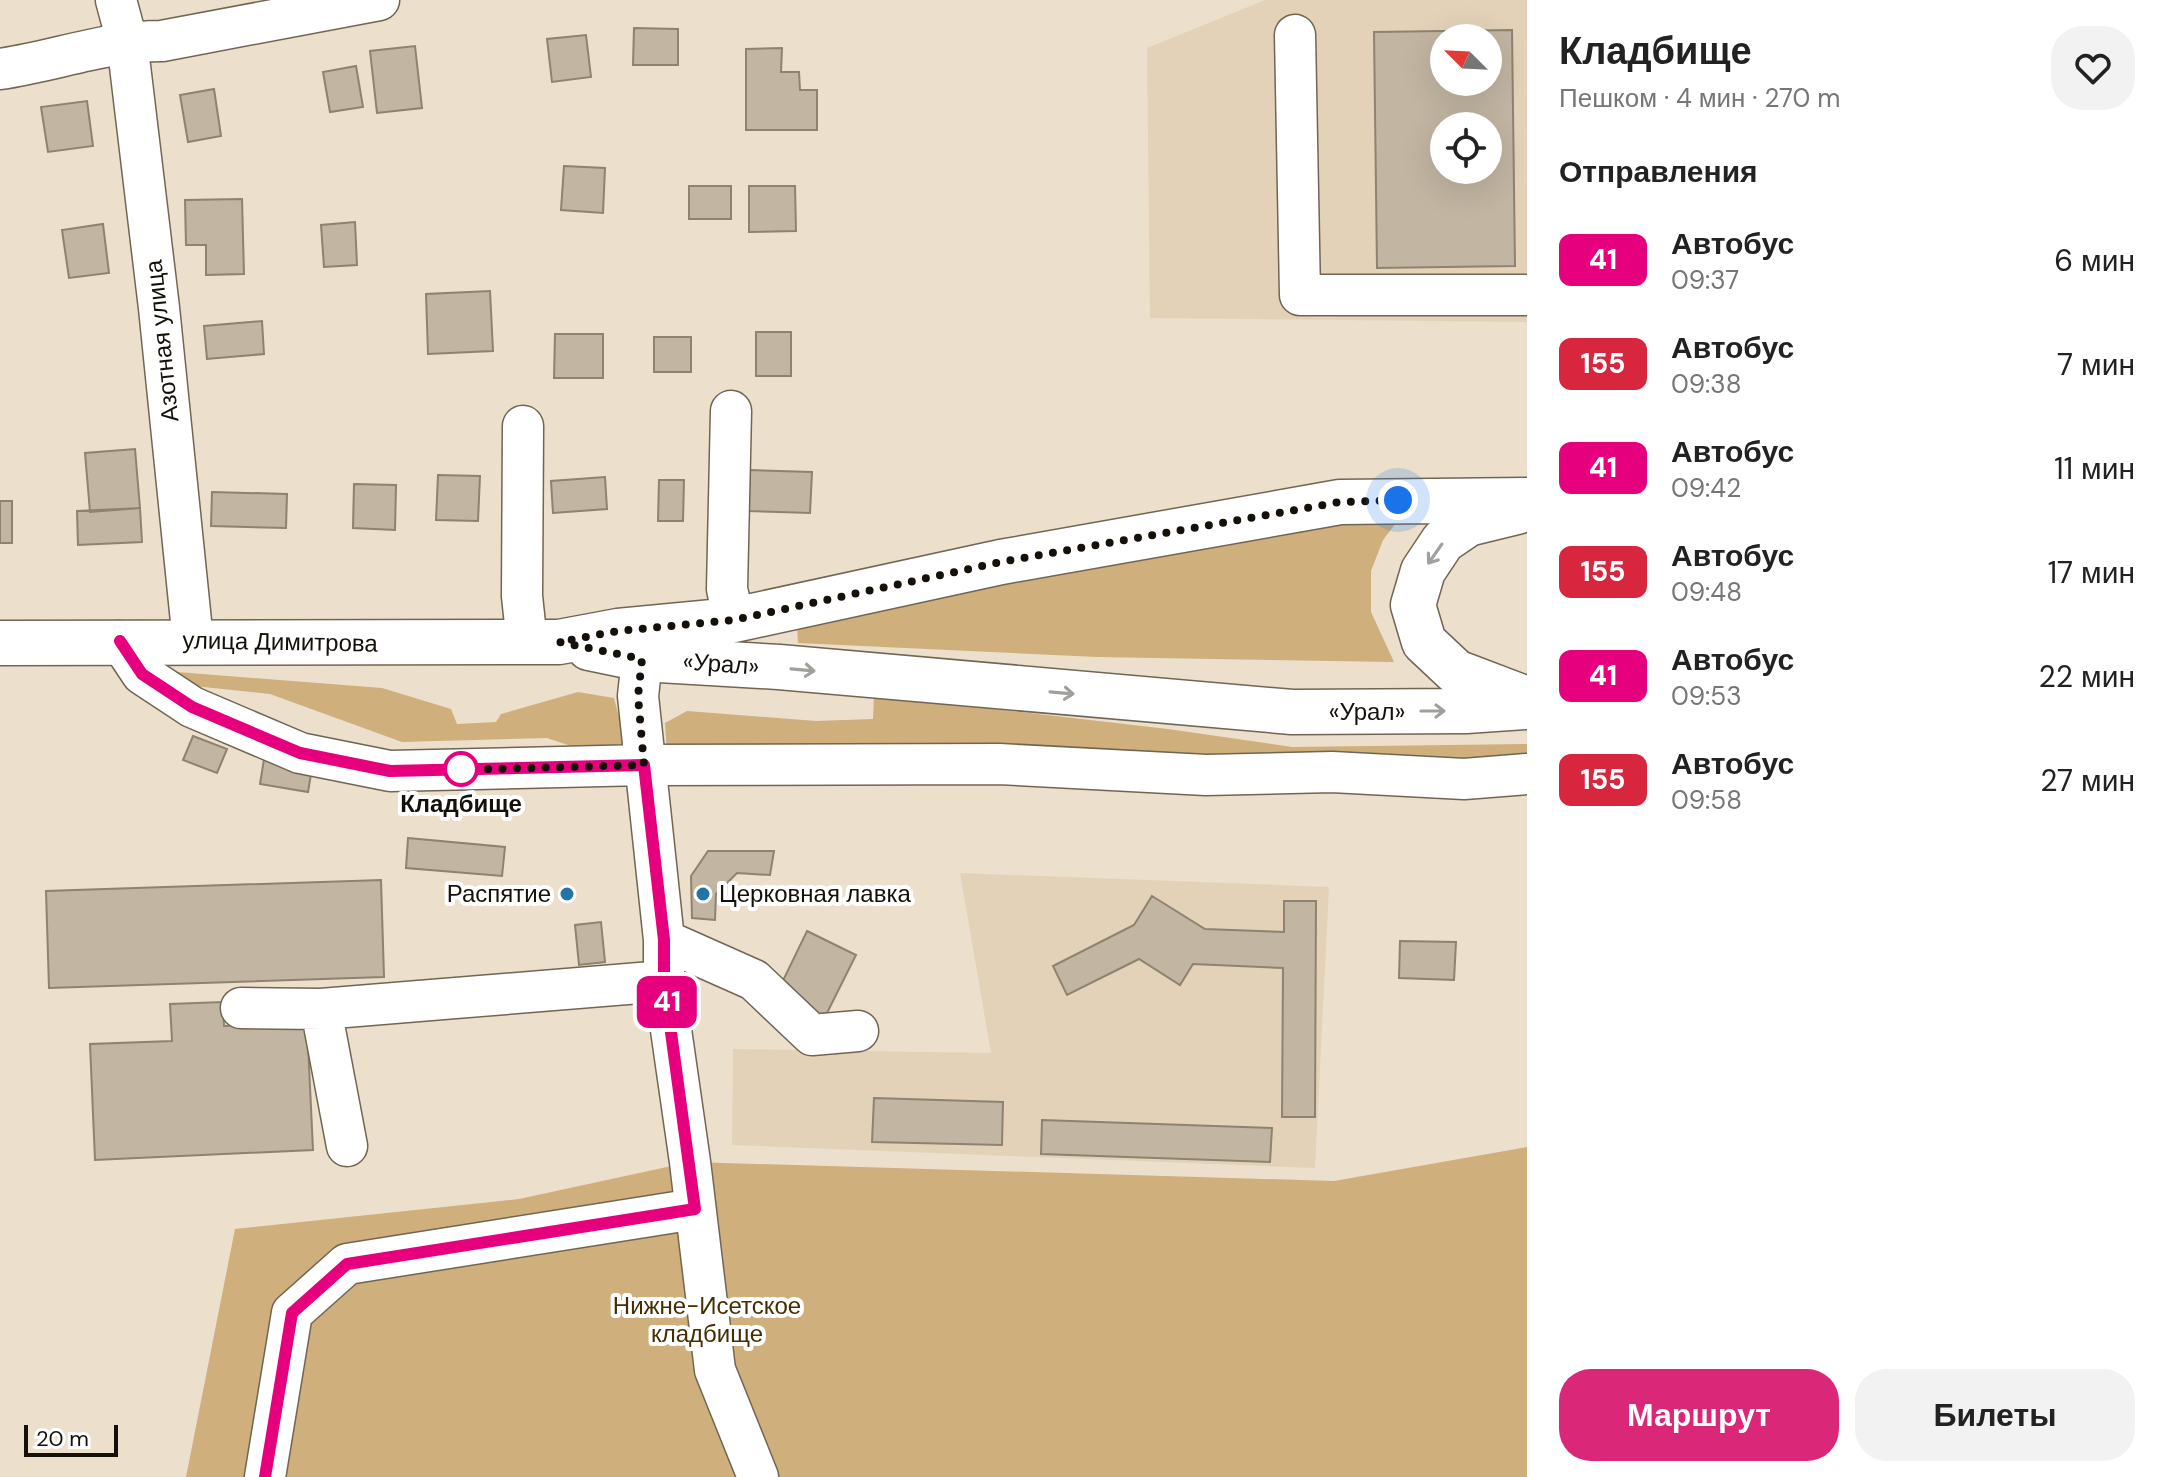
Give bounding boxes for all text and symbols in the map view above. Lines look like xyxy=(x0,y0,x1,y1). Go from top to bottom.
north arrow xyxy=(1430,24,1502,96)
map controls xyxy=(1430,24,1502,184)
text: Кладбище xyxy=(1559,26,1752,76)
button: heart xyxy=(2051,26,2135,110)
text: Пешком · 4 мин · 270 m xyxy=(1559,81,1840,115)
button: locate xyxy=(1430,112,1502,184)
text: Отправления xyxy=(1559,152,1758,191)
text: Автобус xyxy=(1671,224,1794,263)
text: 41 xyxy=(1589,241,1617,278)
text: 6 мин xyxy=(2054,241,2135,280)
street label: Азотная улица xyxy=(138,258,185,423)
text: 09:37 xyxy=(1671,263,1739,297)
text: Автобус xyxy=(1671,328,1794,367)
text: 155 xyxy=(1580,345,1626,382)
text: 7 мин xyxy=(2057,345,2135,384)
text: 09:38 xyxy=(1671,367,1742,401)
text: Автобус xyxy=(1671,432,1794,471)
text: 41 xyxy=(1589,449,1617,486)
text: 11 мин xyxy=(2054,449,2135,488)
text: 09:42 xyxy=(1671,471,1741,505)
your location xyxy=(1378,480,1418,520)
text: Автобус xyxy=(1671,536,1794,575)
one-way arrow xyxy=(1427,542,1443,564)
text: 155 xyxy=(1580,553,1626,590)
text: 17 мин xyxy=(2048,553,2135,592)
text: 09:48 xyxy=(1671,575,1742,609)
street label: улица Димитрова xyxy=(182,624,379,659)
text: Автобус xyxy=(1671,640,1794,679)
street label: «Урал» xyxy=(682,645,760,682)
text: 41 xyxy=(1589,657,1617,694)
text: 22 мин xyxy=(2039,657,2135,696)
one-way arrow xyxy=(789,662,816,677)
text: 09:53 xyxy=(1671,679,1742,713)
one-way arrow xyxy=(1048,686,1075,701)
street label: «Урал» xyxy=(1329,696,1405,727)
one-way arrow xyxy=(1419,703,1446,719)
text: Автобус xyxy=(1671,744,1794,783)
marker: Кладбище xyxy=(444,752,478,786)
text: 155 xyxy=(1580,761,1626,798)
text: 27 мин xyxy=(2040,761,2135,800)
text: 09:58 xyxy=(1671,783,1742,817)
place label: Кладбище xyxy=(400,788,522,819)
place label: Распятие xyxy=(447,878,551,909)
place label: Церковная лавка xyxy=(719,878,911,909)
marker: Распятие xyxy=(558,885,576,903)
marker: Церковная лавка xyxy=(694,885,712,903)
line badge: 41 xyxy=(631,976,703,1028)
text: 41 xyxy=(653,983,681,1020)
park label: Нижне-Исетское кладбище xyxy=(613,1290,801,1349)
button: Маршрут xyxy=(1559,1369,1839,1461)
button: Билеты xyxy=(1855,1369,2135,1461)
scale bar xyxy=(24,1421,118,1457)
text: 20 m xyxy=(36,1424,89,1453)

